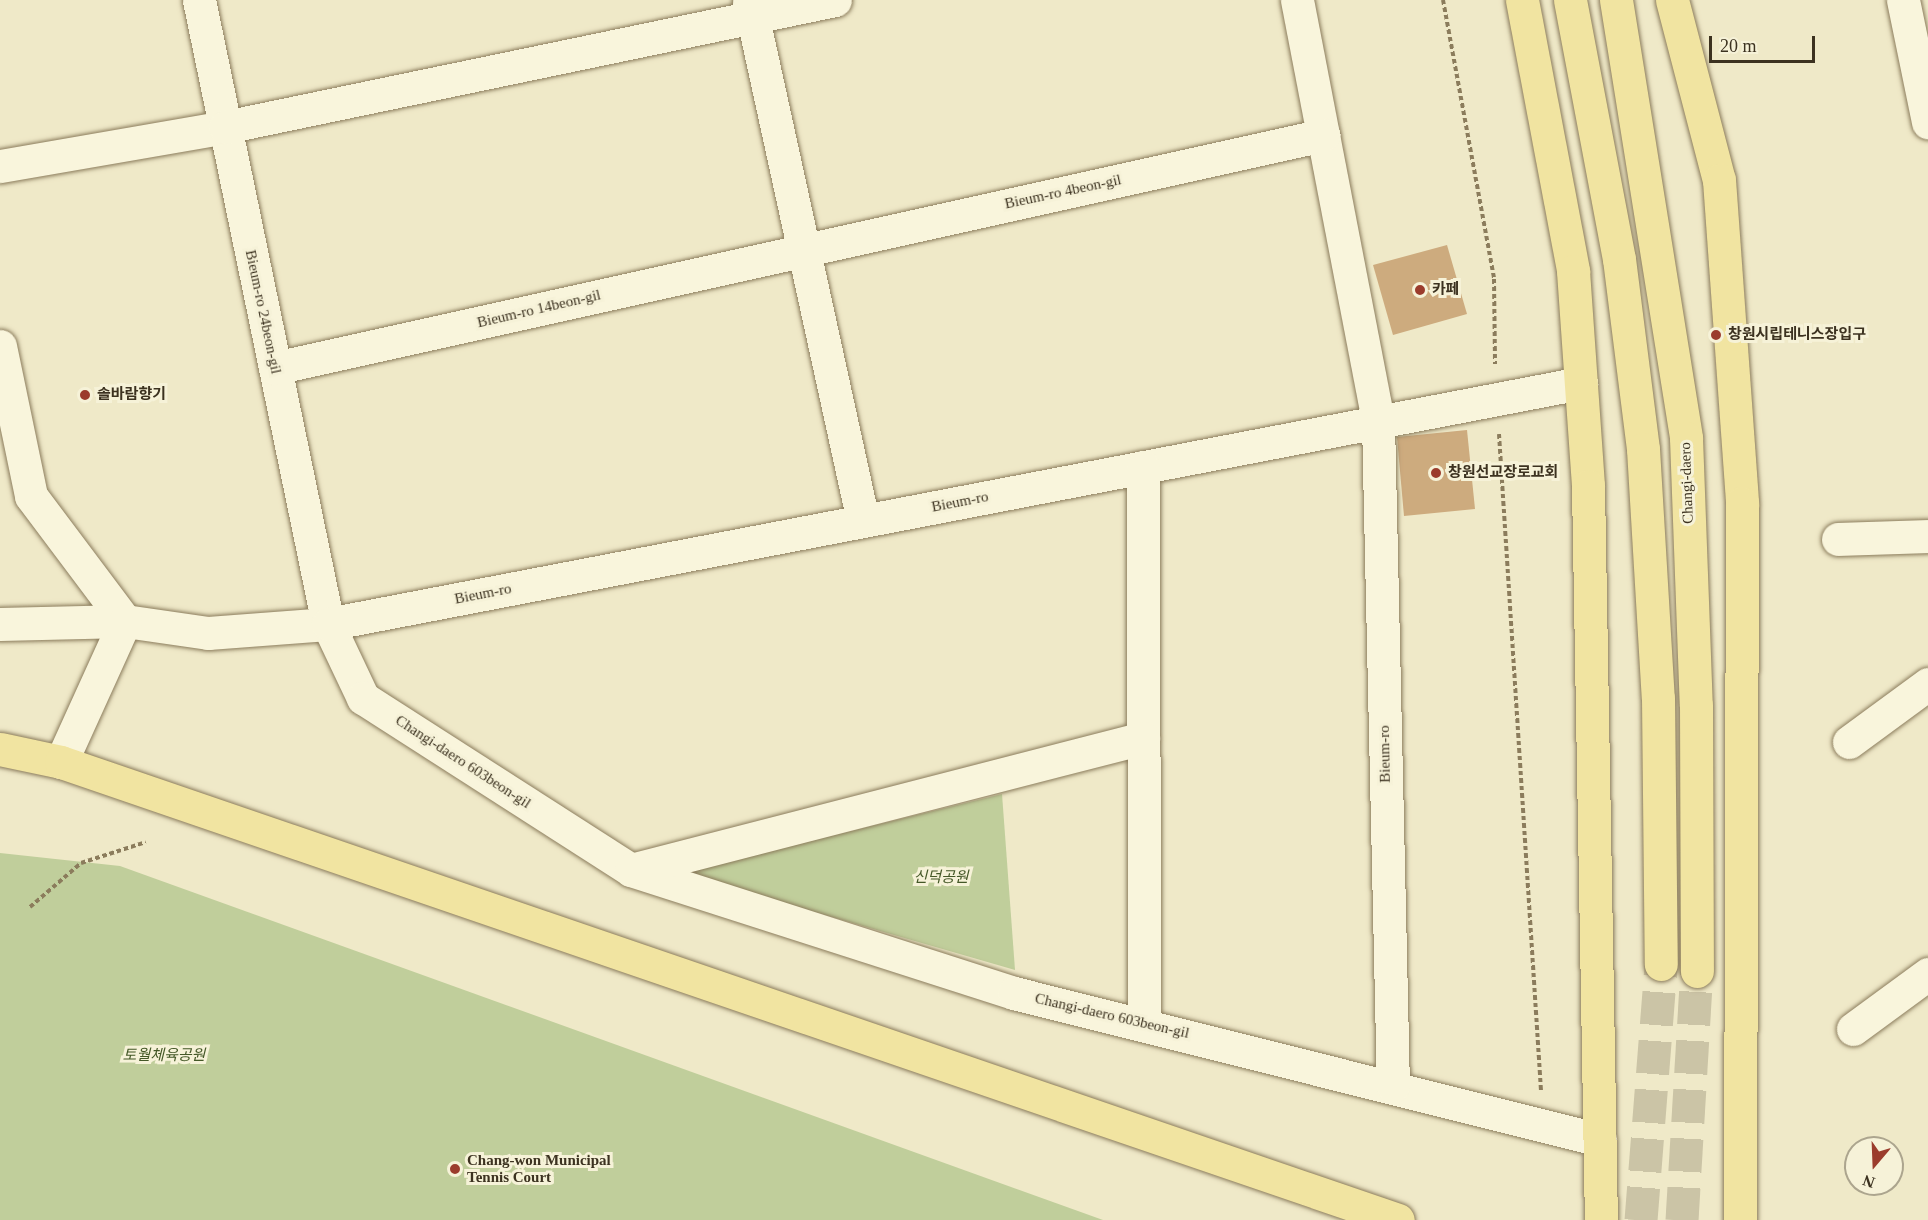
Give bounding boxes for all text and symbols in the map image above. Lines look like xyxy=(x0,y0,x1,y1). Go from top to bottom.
scale bar xyxy=(1712,24,1818,62)
text: 20 m xyxy=(1720,36,1757,56)
street label: Bieum-ro 4beon-gil xyxy=(1003,171,1123,213)
street label: Bieum-ro 24beon-gil xyxy=(241,248,285,376)
place label: 카페 xyxy=(1432,281,1460,299)
marker: 카페 xyxy=(1413,283,1427,297)
street label: Bieum-ro 14beon-gil xyxy=(475,286,603,332)
place label: 창원시립테니스장입구 xyxy=(1728,326,1866,344)
marker: 창원시립테니스장입구 xyxy=(1709,328,1723,342)
place label: 솔바람향기 xyxy=(97,386,166,404)
marker: 솔바람향기 xyxy=(78,388,92,402)
street label: Changi-daero xyxy=(1677,442,1697,524)
place label: 창원선교장로교회 xyxy=(1448,464,1558,482)
marker: 창원선교장로교회 xyxy=(1429,466,1443,480)
street label: Bieum-ro xyxy=(930,488,990,516)
street label: Bieum-ro xyxy=(453,580,513,608)
street label: Changi-daero 603beon-gil xyxy=(392,711,534,813)
street label: Bieum-ro xyxy=(1375,725,1395,783)
park label: 신덕공원 xyxy=(913,869,969,887)
street label: Changi-daero 603beon-gil xyxy=(1033,989,1191,1043)
park label: 토월체육공원 xyxy=(123,1047,205,1065)
north arrow xyxy=(1844,1136,1904,1196)
place label: Chang-won Municipal Tennis Court xyxy=(467,1151,611,1186)
marker: Chang-won Municipal Tennis Court xyxy=(448,1162,462,1176)
text: N xyxy=(1860,1172,1877,1192)

